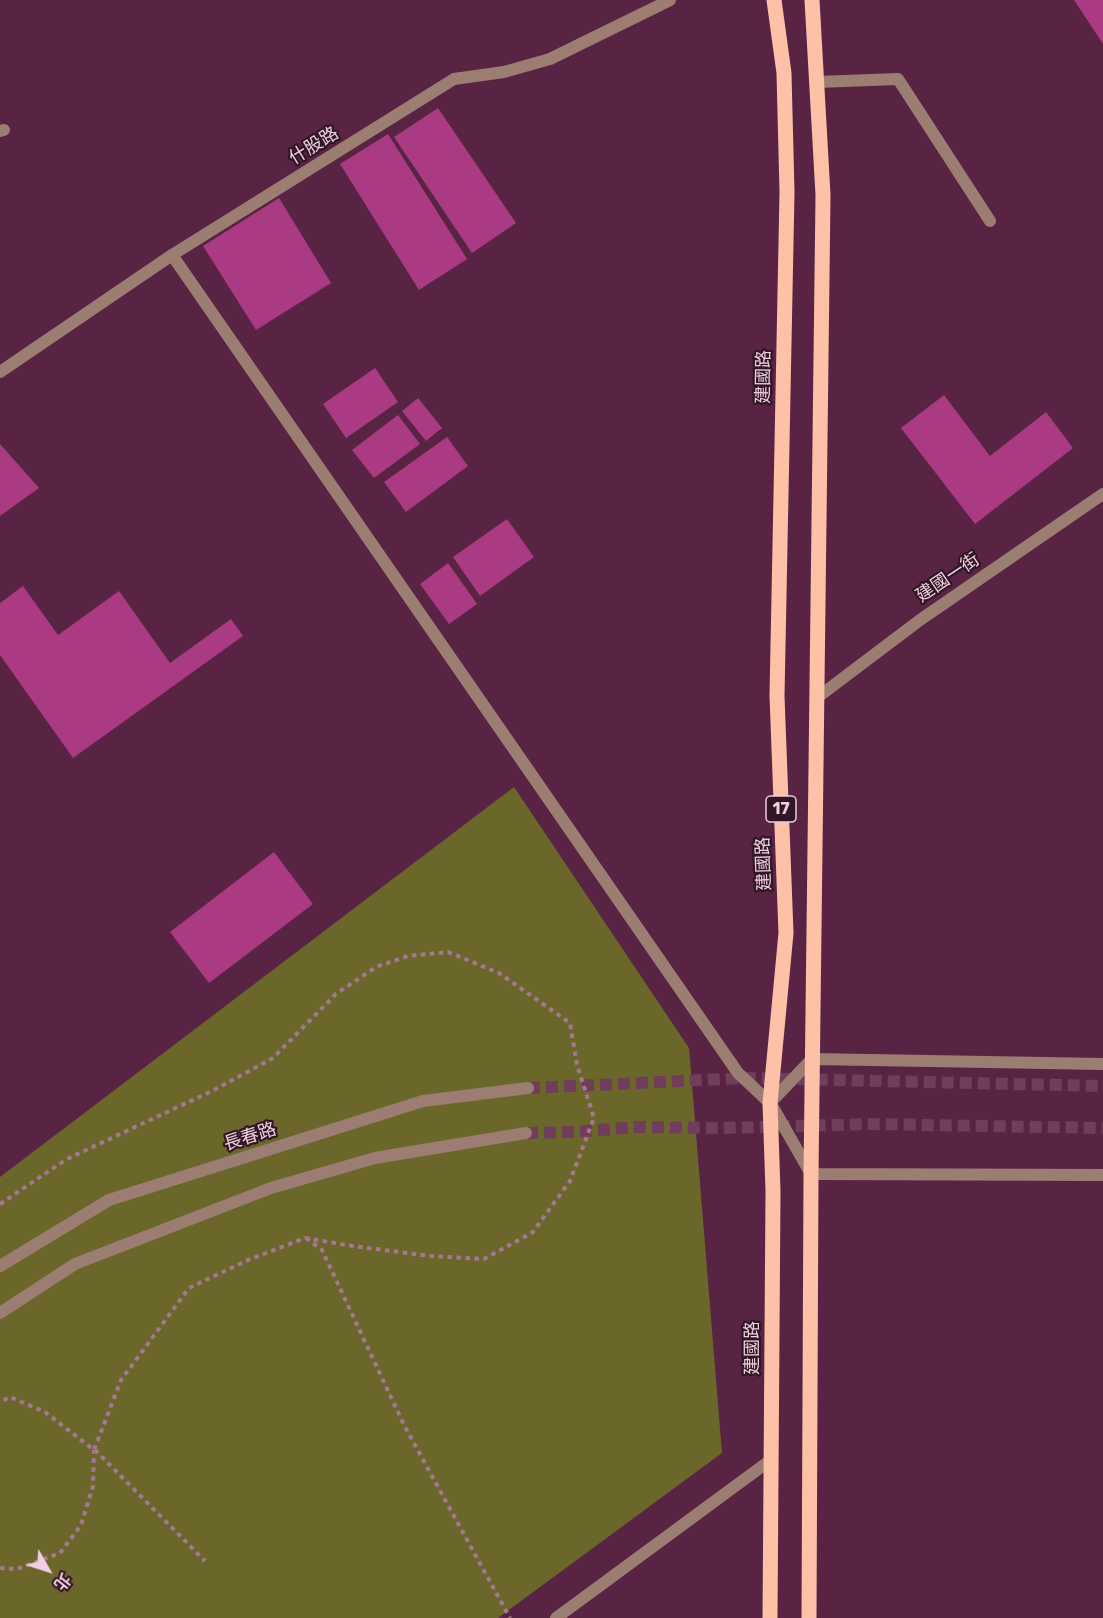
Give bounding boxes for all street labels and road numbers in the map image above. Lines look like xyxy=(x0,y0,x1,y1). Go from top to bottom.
street label: 什股路 xyxy=(285,123,343,169)
street label: 建國路 xyxy=(753,350,775,404)
street label: 建國一街 xyxy=(912,549,984,607)
road number: 17 xyxy=(766,796,796,822)
street label: 建國路 xyxy=(752,837,776,891)
street label: 長春路 xyxy=(221,1118,279,1156)
street label: 建國路 xyxy=(742,1321,764,1375)

